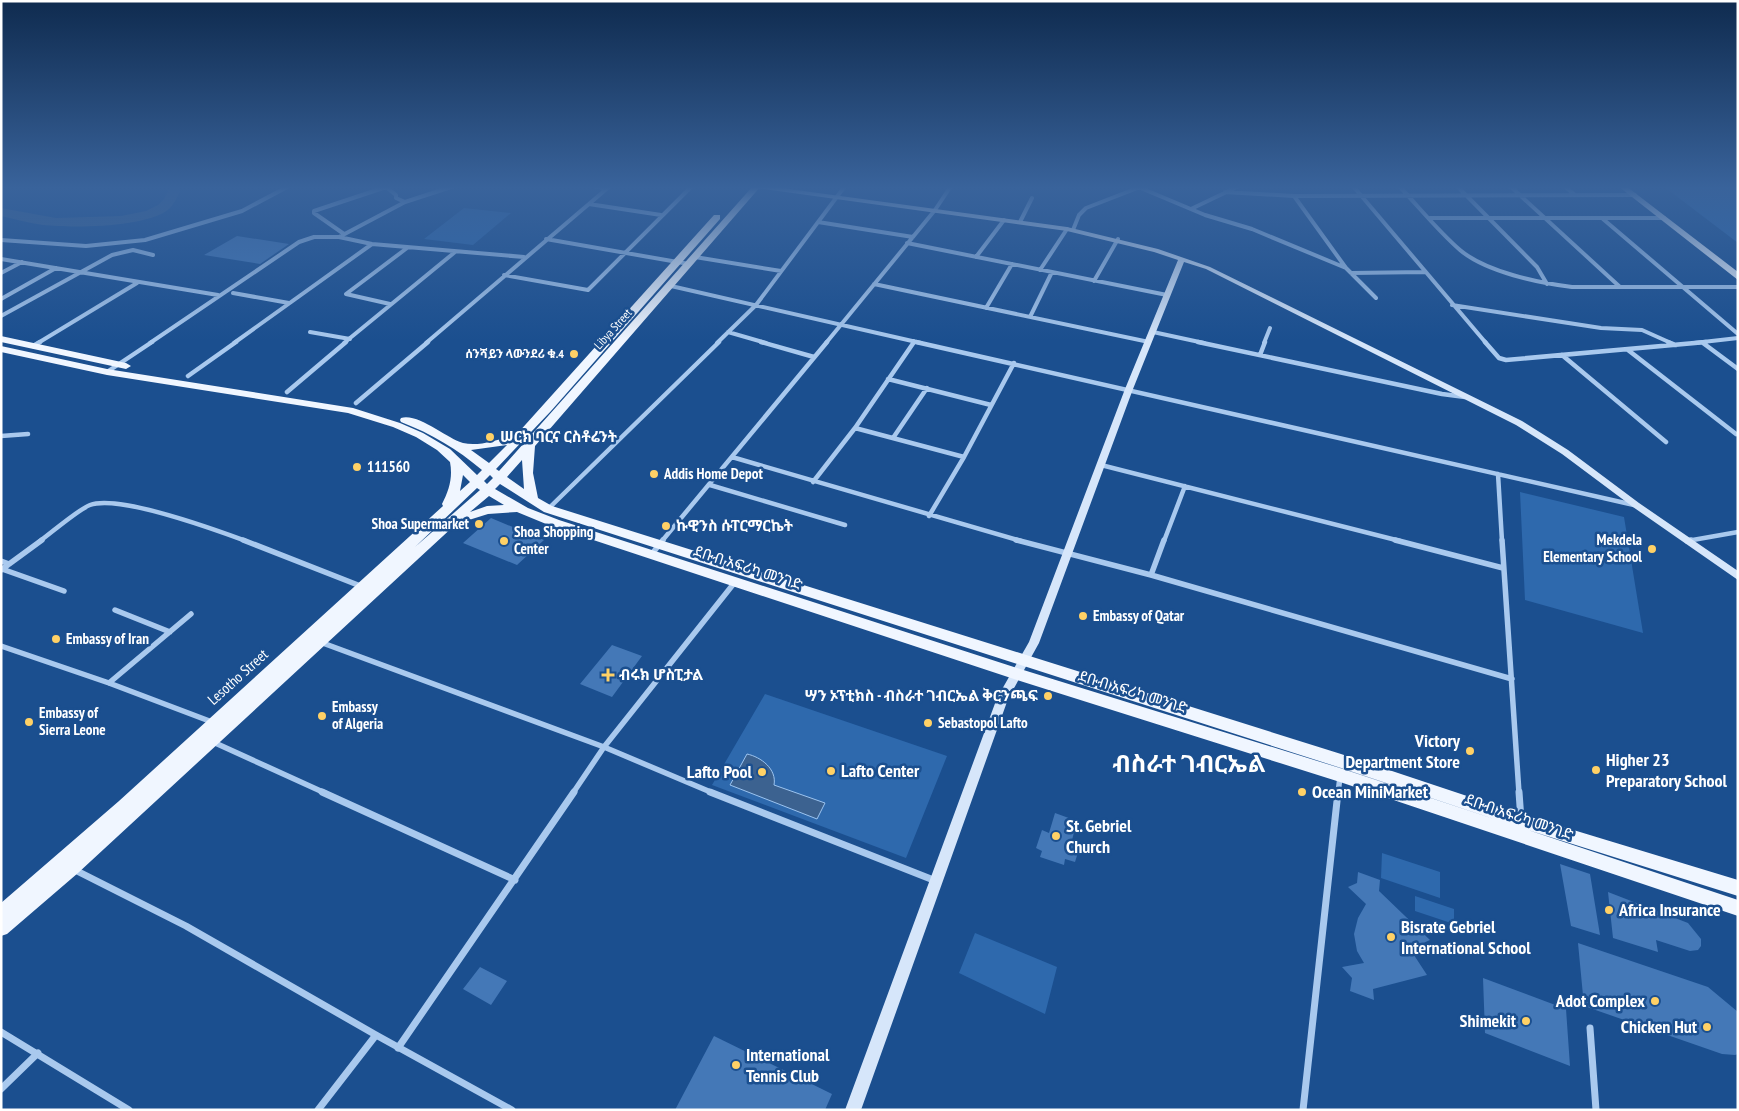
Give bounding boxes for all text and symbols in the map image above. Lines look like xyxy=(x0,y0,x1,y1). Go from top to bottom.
street label: Libya Street xyxy=(591,305,635,352)
place label: ሰንሻይን ላውንደሪ ቁ.4 xyxy=(465,346,564,361)
marker: ሰንሻይን ላውንደሪ ቁ.4 xyxy=(568,348,580,360)
place label: ሠርክ ባርና ርስቶሬንት xyxy=(500,427,618,446)
marker: ሠርክ ባርና ርስቶሬንት xyxy=(484,431,496,443)
place label: 111560 xyxy=(367,457,410,476)
marker: 111560 xyxy=(351,461,363,473)
place label: Addis Home Depot xyxy=(663,464,764,483)
marker: Addis Home Depot xyxy=(648,468,660,480)
place label: Shoa Supermarket xyxy=(372,514,470,533)
place label: ኩዊንስ ሱፐርማርኬት xyxy=(676,516,794,535)
marker: Shoa Supermarket xyxy=(473,518,485,530)
marker: ኩዊንስ ሱፐርማርኬት xyxy=(660,520,672,532)
place label: Shoa Shopping Center xyxy=(514,522,594,558)
place label: Mekdela Elementary School xyxy=(1543,530,1642,566)
marker: Shoa Shopping Center xyxy=(498,535,510,547)
street label: ደቡብ አፍሪካ መንገድ xyxy=(691,541,805,594)
marker: Mekdela Elementary School xyxy=(1646,543,1658,555)
place label: Embassy of Qatar xyxy=(1093,606,1185,625)
marker: Embassy of Qatar xyxy=(1077,610,1089,622)
place label: Embassy of Iran xyxy=(66,629,149,648)
marker: Embassy of Iran xyxy=(50,633,62,645)
street label: Lesotho Street xyxy=(204,645,272,709)
place label: ብሩክ ሆስፒታል xyxy=(619,665,703,684)
street label: ደቡብ አፍሪካ መንገድ xyxy=(1076,666,1191,717)
marker: ብሩክ ሆስፒታል xyxy=(601,668,615,682)
place label: ሣን ኦፕቲክስ - ብስራተ ገብርኤል ቅርንጫፍ xyxy=(804,686,1038,705)
marker: ሣን ኦፕቲክስ - ብስራተ ገብርኤል ቅርንጫፍ xyxy=(1042,690,1054,702)
place label: Embassy of Algeria xyxy=(332,697,383,733)
place label: Embassy of Sierra Leone xyxy=(39,703,106,739)
marker: Embassy of Algeria xyxy=(316,710,328,722)
place label: Sebastopol Lafto xyxy=(938,713,1028,732)
marker: Embassy of Sierra Leone xyxy=(23,716,35,728)
marker: Sebastopol Lafto xyxy=(922,717,934,729)
place label: Victory Department Store xyxy=(1345,729,1461,773)
marker: Victory Department Store xyxy=(1464,745,1476,757)
district label: ብስራተ ገብርኤል xyxy=(1113,748,1266,779)
place label: Higher 23 Preparatory School xyxy=(1606,748,1728,792)
place label: Lafto Center xyxy=(841,759,920,782)
place label: Lafto Pool xyxy=(687,760,753,783)
marker: Higher 23 Preparatory School xyxy=(1590,764,1602,776)
marker: Lafto Center xyxy=(825,765,837,777)
marker: Lafto Pool xyxy=(756,766,768,778)
place label: Ocean MiniMarket xyxy=(1312,780,1429,803)
marker: Ocean MiniMarket xyxy=(1296,786,1308,798)
street label: ደቡብ አፍሪካ መንገድ xyxy=(1462,789,1576,844)
place label: St. Gebriel Church xyxy=(1066,814,1132,858)
marker: St. Gebriel Church xyxy=(1050,830,1062,842)
place label: Africa Insurance xyxy=(1618,898,1721,921)
marker: Africa Insurance xyxy=(1603,904,1615,916)
place label: Bisrate Gebriel International School xyxy=(1401,915,1531,959)
marker: Bisrate Gebriel International School xyxy=(1385,931,1397,943)
place label: Adot Complex xyxy=(1555,989,1645,1012)
marker: Adot Complex xyxy=(1649,995,1661,1007)
place label: Shimekit xyxy=(1460,1009,1517,1032)
marker: Shimekit xyxy=(1520,1015,1532,1027)
place label: Chicken Hut xyxy=(1621,1015,1698,1038)
marker: Chicken Hut xyxy=(1701,1021,1713,1033)
place label: International Tennis Club xyxy=(746,1043,830,1087)
marker: International Tennis Club xyxy=(730,1059,742,1071)

